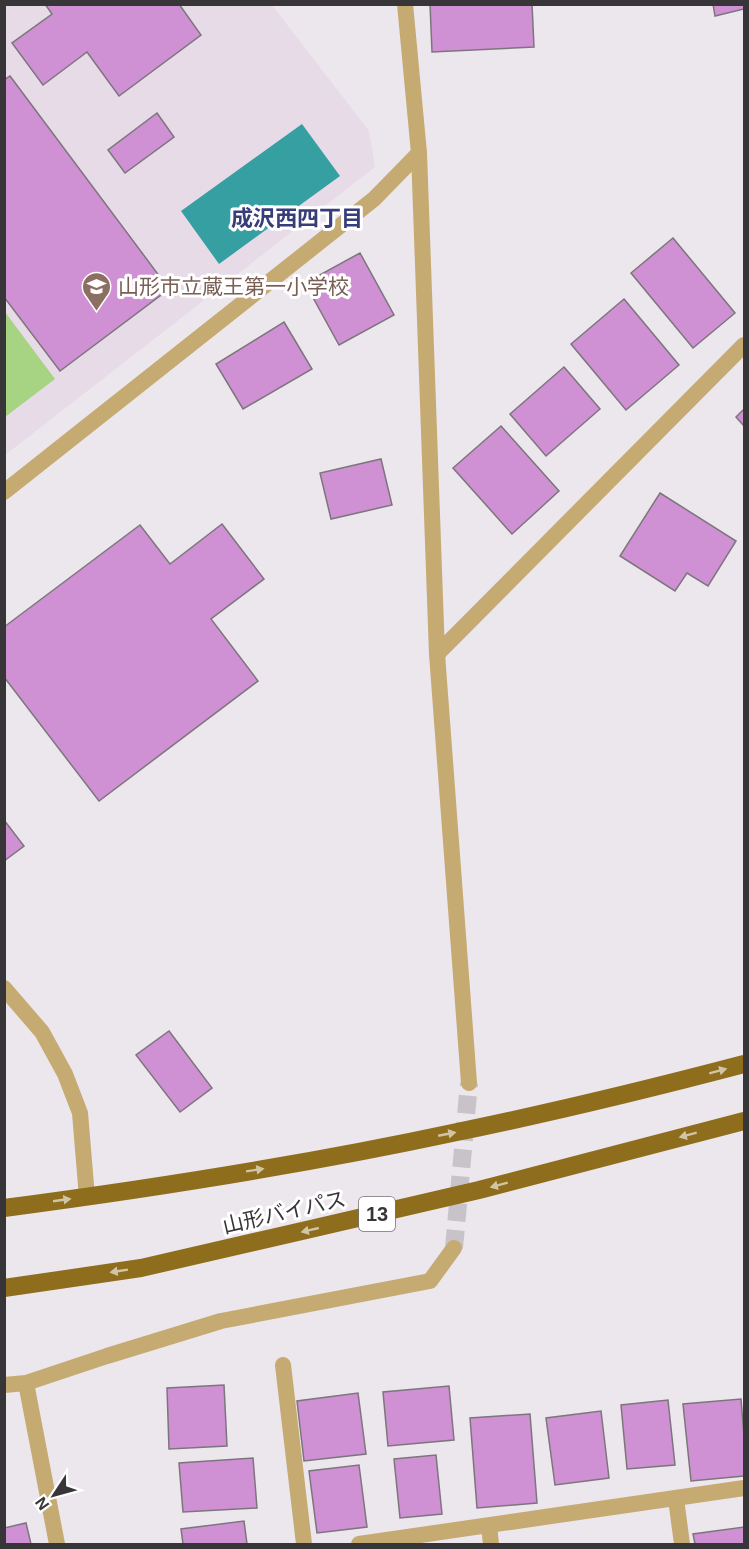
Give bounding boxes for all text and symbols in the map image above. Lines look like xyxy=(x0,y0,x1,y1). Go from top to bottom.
district label: 成沢西四丁目 xyxy=(231,206,363,231)
school or university icon: 山形市立蔵王第一小学校 xyxy=(81,270,113,312)
place label: 山形市立蔵王第一小学校 xyxy=(118,275,349,298)
one-way arrow xyxy=(709,1065,728,1075)
one-way arrow xyxy=(438,1129,457,1138)
one-way arrow xyxy=(679,1131,697,1141)
one-way arrow xyxy=(246,1165,265,1174)
one-way arrow xyxy=(490,1181,508,1190)
street label: 山形バイパス xyxy=(220,1187,348,1237)
one-way arrow xyxy=(53,1195,72,1205)
road number: 13 xyxy=(359,1197,395,1231)
one-way arrow xyxy=(300,1225,319,1235)
one-way arrow xyxy=(109,1267,128,1276)
north arrow xyxy=(24,1465,84,1525)
text: N xyxy=(32,1494,53,1513)

